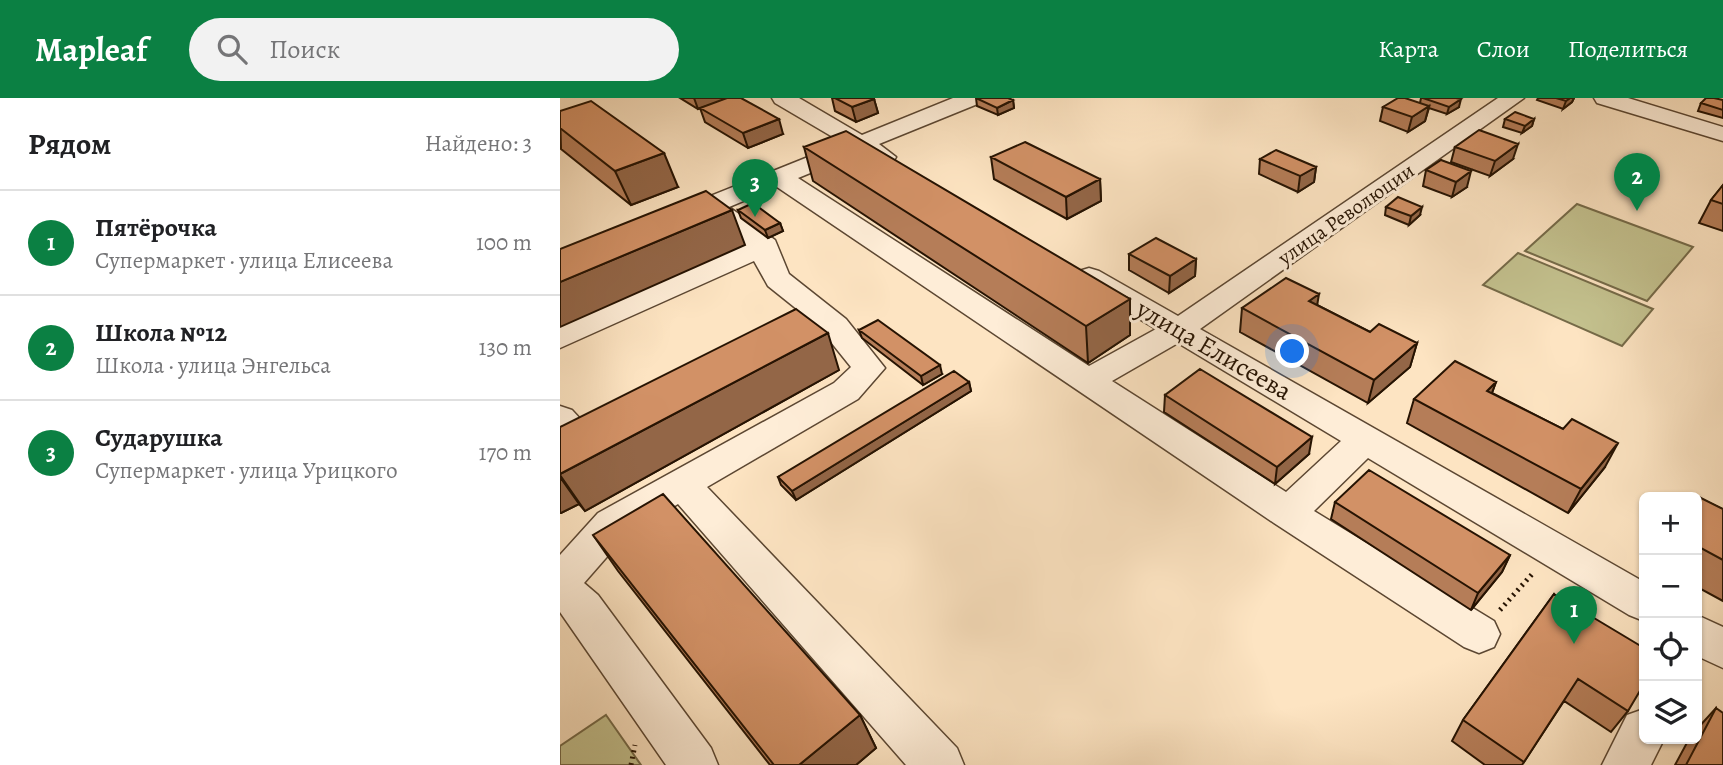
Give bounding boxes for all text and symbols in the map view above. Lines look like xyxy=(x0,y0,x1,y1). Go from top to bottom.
search box xyxy=(189,18,679,81)
text: Mapleaf xyxy=(35,27,147,72)
icon: search xyxy=(213,30,251,68)
text: Поиск xyxy=(269,32,340,67)
text: Карта xyxy=(1378,33,1439,65)
text: Слои xyxy=(1477,33,1530,65)
text: Поделиться xyxy=(1568,33,1688,65)
text: Рядом xyxy=(28,124,111,164)
text: Найдено: 3 xyxy=(425,128,532,159)
pin: 2 xyxy=(1614,153,1660,211)
street label: улица Революции xyxy=(1271,156,1420,272)
pin: 3 xyxy=(732,159,778,217)
text: Пятёрочка xyxy=(95,210,217,245)
text: 1 xyxy=(47,227,55,258)
text: 100 m xyxy=(476,227,532,258)
text: Супермаркет · улица Елисеева xyxy=(95,245,393,276)
street label: улица Елисеева xyxy=(1129,291,1298,409)
text: Школа №12 xyxy=(95,315,227,350)
text: 2 xyxy=(45,332,57,363)
text: 130 m xyxy=(479,332,532,363)
your location xyxy=(1275,334,1309,368)
text: Школа · улица Энгельса xyxy=(95,350,331,381)
text: Сударушка xyxy=(95,420,223,455)
text: 3 xyxy=(46,437,56,468)
text: 170 m xyxy=(479,437,532,468)
text: Супермаркет · улица Урицкого xyxy=(95,455,398,486)
map controls xyxy=(1639,492,1702,744)
button: + xyxy=(1639,492,1702,555)
button: − xyxy=(1639,555,1702,618)
pin: 1 xyxy=(1551,586,1597,644)
button: locate xyxy=(1639,618,1702,681)
button: layers xyxy=(1639,681,1702,744)

